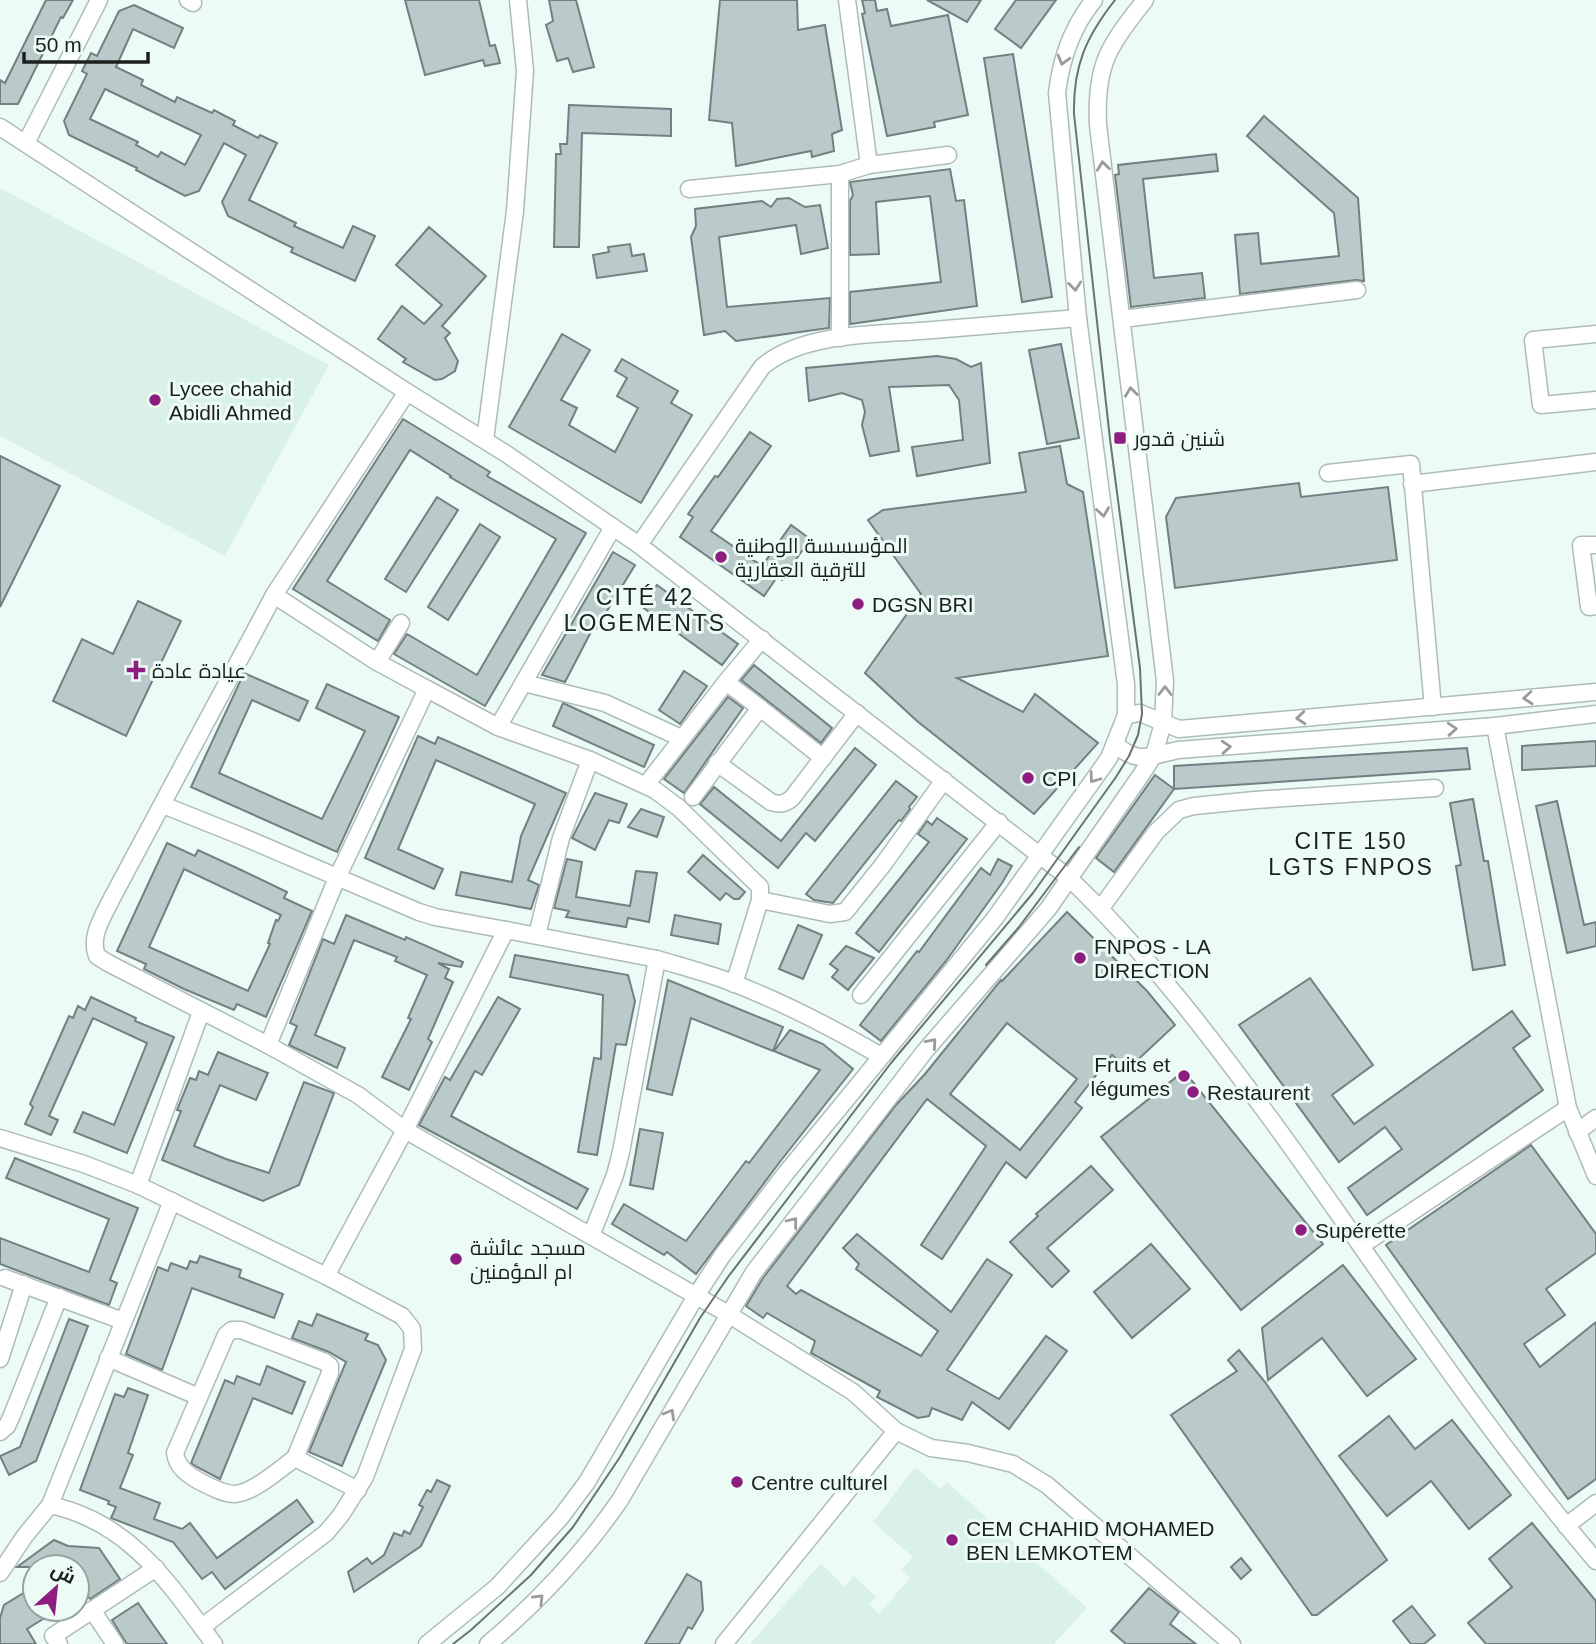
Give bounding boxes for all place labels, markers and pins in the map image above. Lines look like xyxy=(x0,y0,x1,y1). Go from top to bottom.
place label: Lycee chahid Abidli Ahmed xyxy=(169,377,292,424)
marker: Lycee chahid Abidli Ahmed xyxy=(147,392,163,408)
place label: شنين قدور xyxy=(1133,427,1225,452)
marker: شنين قدور xyxy=(1112,430,1128,446)
place label: المؤسسسة الوطنية للترقية العقارية xyxy=(735,534,908,582)
marker: المؤسسسة الوطنية للترقية العقارية xyxy=(713,549,729,565)
place label: DGSN BRI xyxy=(872,593,974,616)
marker: DGSN BRI xyxy=(850,596,866,612)
place label: عيادة عادة xyxy=(152,659,246,682)
marker: عيادة عادة xyxy=(126,660,146,680)
place label: CPI xyxy=(1042,767,1077,790)
marker: CPI xyxy=(1020,770,1036,786)
place label: FNPOS - LA DIRECTION xyxy=(1094,935,1211,982)
marker: FNPOS - LA DIRECTION xyxy=(1072,950,1088,966)
place label: Fruits et légumes xyxy=(1091,1053,1170,1100)
marker: Fruits et légumes xyxy=(1176,1068,1192,1084)
place label: Restaurent xyxy=(1207,1081,1310,1104)
marker: Restaurent xyxy=(1185,1084,1201,1100)
place label: Supérette xyxy=(1315,1219,1406,1242)
marker: Supérette xyxy=(1293,1222,1309,1238)
place label: مسجد عائشة ام المؤمنين xyxy=(470,1236,586,1286)
marker: مسجد عائشة ام المؤمنين xyxy=(448,1251,464,1267)
place label: Centre culturel xyxy=(751,1471,888,1494)
marker: Centre culturel xyxy=(729,1474,745,1490)
place label: CEM CHAHID MOHAMED BEN LEMKOTEM xyxy=(966,1517,1215,1564)
marker: CEM CHAHID MOHAMED BEN LEMKOTEM xyxy=(944,1532,960,1548)

